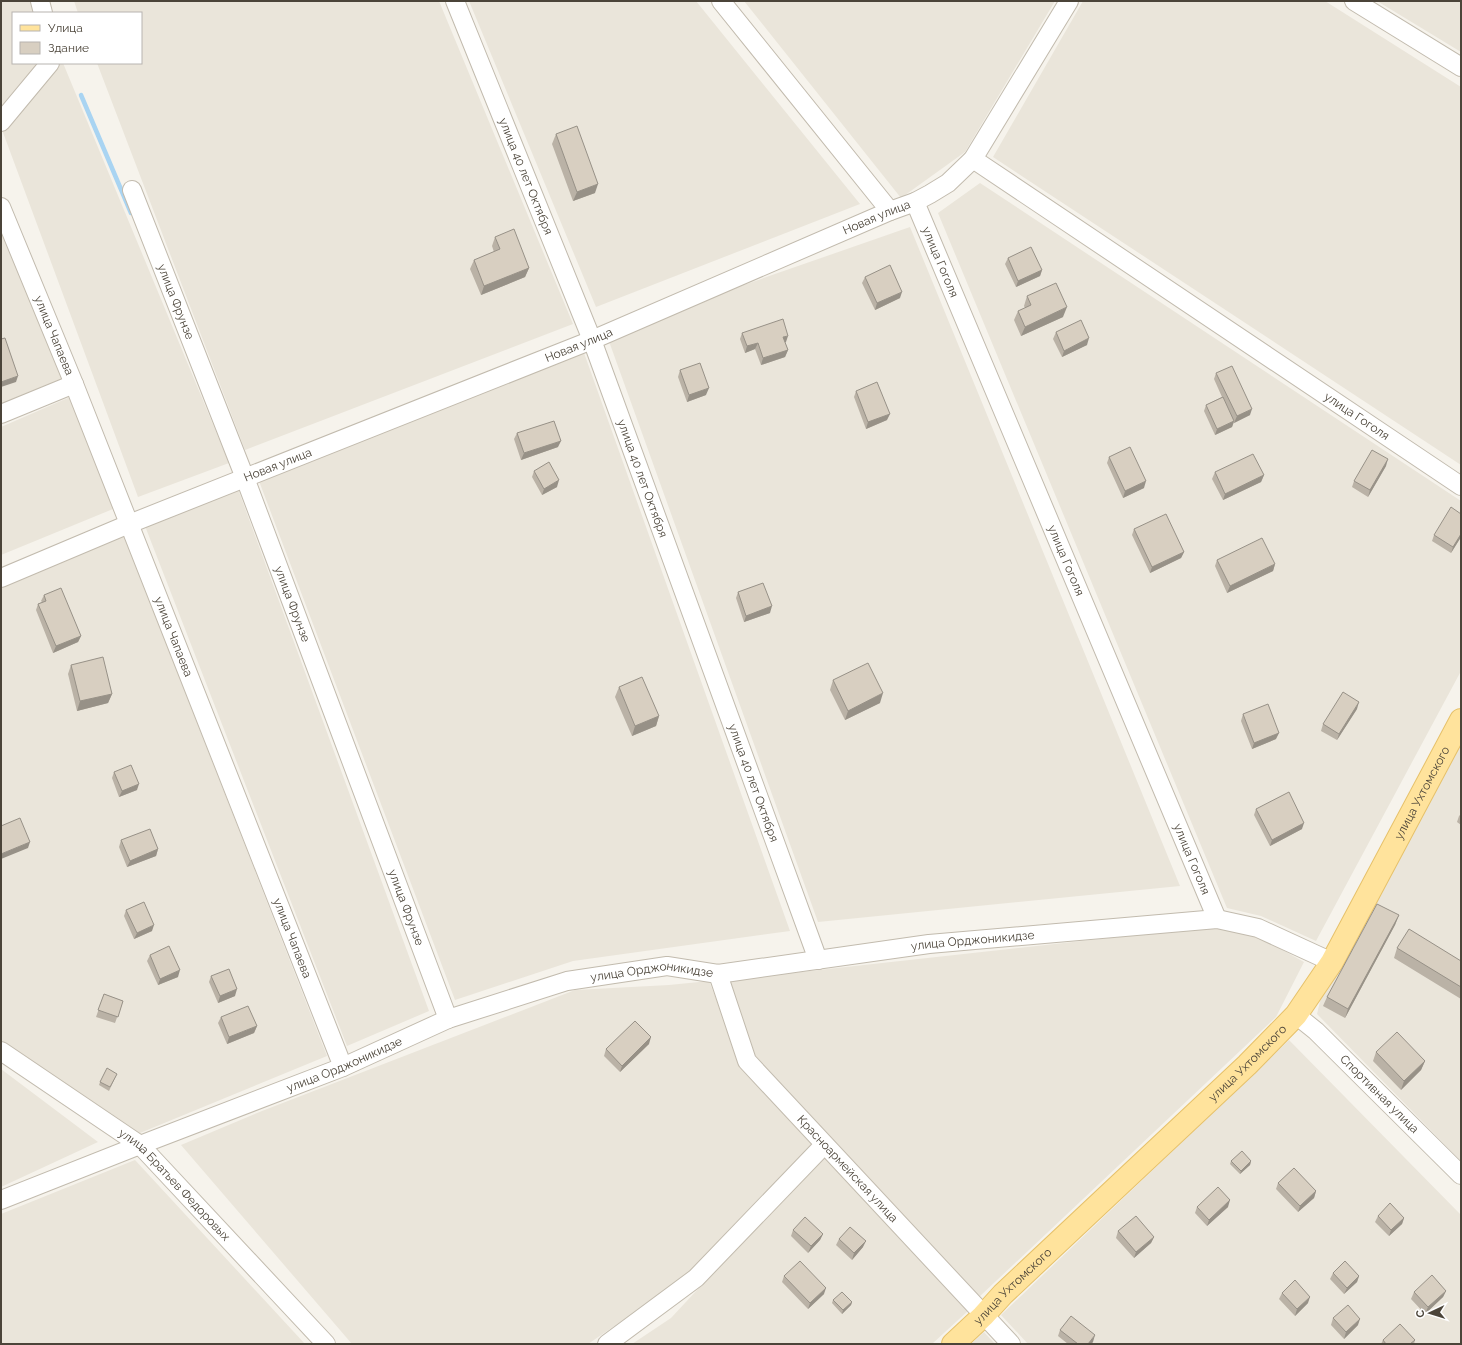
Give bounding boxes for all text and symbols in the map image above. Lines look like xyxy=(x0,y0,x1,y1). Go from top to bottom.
legend xyxy=(12,12,142,64)
text: Улица xyxy=(48,21,83,35)
text: Здание xyxy=(48,41,89,55)
street label: улица 40 лет Октября xyxy=(496,116,556,237)
street label: Новая улица xyxy=(841,197,912,238)
street label: улица Гоголя xyxy=(919,224,961,299)
street label: улица Фрунзе xyxy=(155,262,197,342)
street label: улица Чапаева xyxy=(31,294,77,377)
street label: Новая улица xyxy=(543,325,615,365)
street label: улица Гоголя xyxy=(1322,389,1392,443)
street label: улица 40 лет Октября xyxy=(615,417,670,539)
street label: Новая улица xyxy=(242,445,314,485)
street label: улица Гоголя xyxy=(1045,523,1087,598)
street label: улица Фрунзе xyxy=(272,564,313,644)
street label: улица Чапаева xyxy=(151,595,196,679)
street label: улица 40 лет Октября xyxy=(725,722,781,844)
street label: улица Ухтомского xyxy=(1392,744,1453,842)
street label: улица Гоголя xyxy=(1171,822,1213,897)
street label: улица Фрунзе xyxy=(386,867,427,947)
street label: улица Чапаева xyxy=(270,896,314,980)
street label: улица Орджоникидзе xyxy=(910,928,1035,953)
street label: улица Орджоникидзе xyxy=(589,959,714,984)
street label: улица Ухтомского xyxy=(1206,1022,1289,1104)
street label: улица Орджоникидзе xyxy=(284,1034,404,1095)
street label: Спортивная улица xyxy=(1337,1052,1422,1136)
street label: Красноармейская улица xyxy=(794,1112,901,1225)
street label: улица Братьев Федоровых xyxy=(116,1126,233,1244)
street label: улица Ухтомского xyxy=(971,1245,1054,1328)
north arrow xyxy=(1410,1293,1450,1333)
text: С xyxy=(1414,1309,1427,1318)

